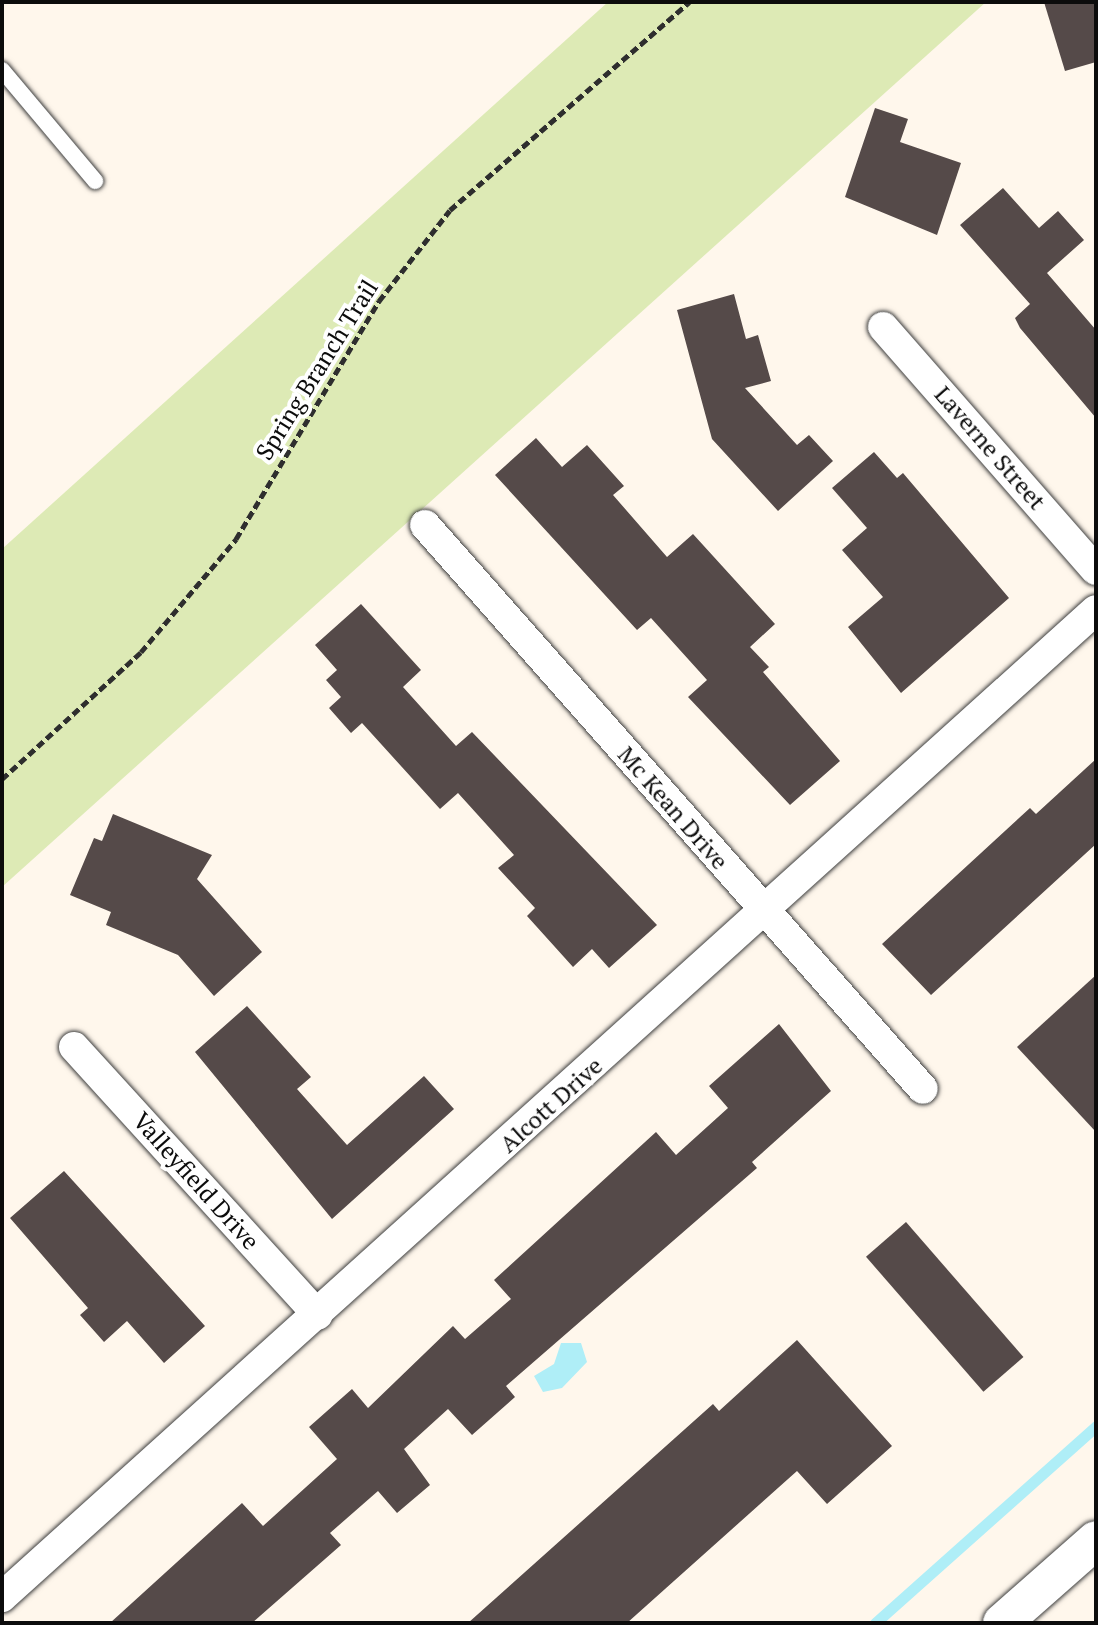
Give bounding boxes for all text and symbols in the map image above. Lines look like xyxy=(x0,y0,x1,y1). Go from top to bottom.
street label: Spring Branch Trail xyxy=(250,275,384,465)
street label: Laverne Street xyxy=(928,380,1052,516)
street label: Mc Kean Drive xyxy=(612,741,734,875)
street label: Alcott Drive xyxy=(494,1051,608,1159)
street label: Valleyfield Drive xyxy=(127,1106,265,1256)

